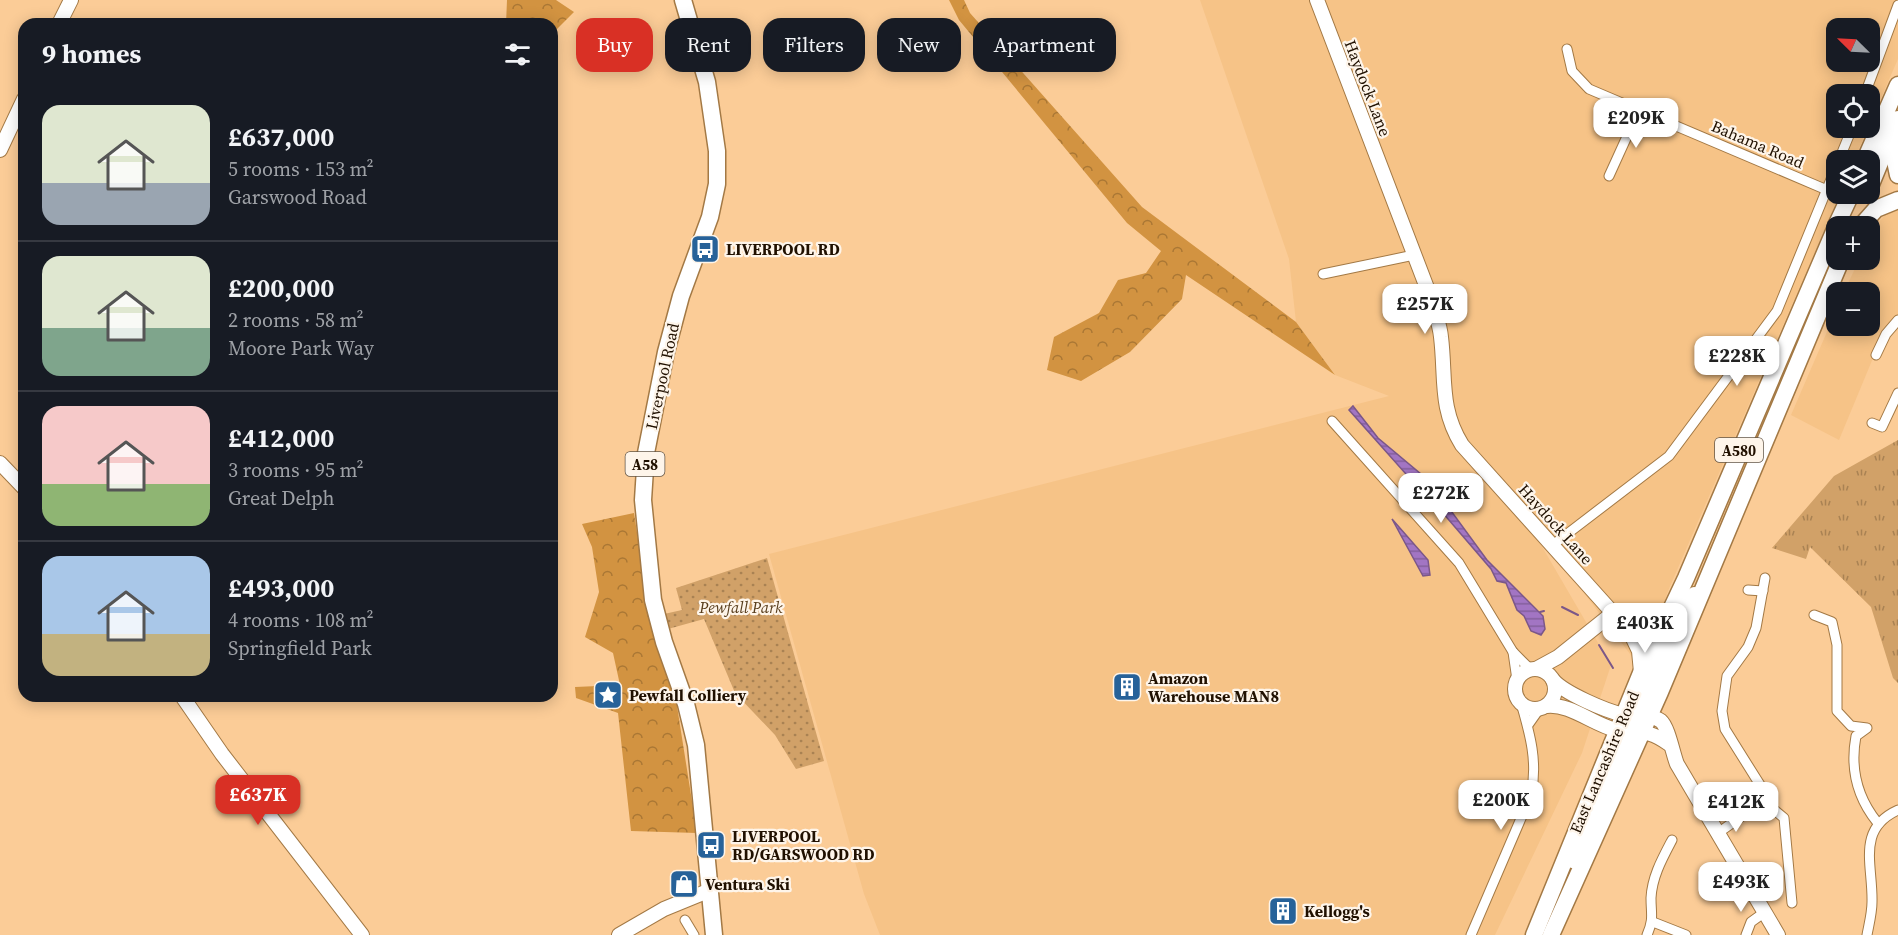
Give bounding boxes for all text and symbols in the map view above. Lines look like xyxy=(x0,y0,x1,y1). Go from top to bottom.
chip: Buy xyxy=(576,18,653,72)
chip: Rent xyxy=(665,18,751,72)
chip: Filters xyxy=(763,18,865,72)
chip: New xyxy=(877,18,961,72)
chip: Apartment xyxy=(973,18,1116,72)
north arrow xyxy=(1826,18,1880,72)
map controls xyxy=(1826,18,1880,336)
text: 9 homes xyxy=(42,36,141,72)
street label: Haydock Lane xyxy=(1340,37,1396,139)
icon: filters xyxy=(501,38,534,71)
button: locate xyxy=(1826,84,1880,138)
pin: £209K xyxy=(1594,98,1678,149)
text: £209K xyxy=(1607,103,1665,131)
street label: Bahama Road xyxy=(1708,115,1808,173)
text: £637,000 xyxy=(228,119,334,155)
icon: home xyxy=(90,129,162,201)
button: layers xyxy=(1826,150,1880,204)
text: 5 rooms · 153 m² xyxy=(228,155,374,183)
text: Garswood Road xyxy=(228,183,367,211)
button: + xyxy=(1826,216,1880,270)
bus stop icon: LIVERPOOL RD xyxy=(689,233,721,265)
place label: LIVERPOOL RD xyxy=(726,238,840,260)
text: £200,000 xyxy=(228,270,334,306)
icon: home xyxy=(90,280,162,352)
button: − xyxy=(1826,282,1880,336)
pin: £257K xyxy=(1383,284,1467,335)
text: £257K xyxy=(1396,289,1454,317)
text: 2 rooms · 58 m² xyxy=(228,306,364,334)
street label: Liverpool Road xyxy=(640,321,684,431)
text: Moore Park Way xyxy=(228,334,374,362)
pin: £228K xyxy=(1695,336,1779,387)
text: £228K xyxy=(1708,341,1766,369)
text: £412,000 xyxy=(228,420,334,456)
icon: home xyxy=(90,430,162,502)
road number: A580 xyxy=(1715,438,1763,462)
road number: A58 xyxy=(626,452,664,476)
text: 3 rooms · 95 m² xyxy=(228,456,364,484)
pin: £272K xyxy=(1399,473,1483,524)
text: £272K xyxy=(1412,478,1470,506)
street label: Haydock Lane xyxy=(1514,479,1598,569)
text: Great Delph xyxy=(228,484,334,512)
text: £493,000 xyxy=(228,570,334,606)
icon: home xyxy=(90,580,162,652)
park label: Pewfall Park xyxy=(698,596,783,618)
pin: £403K xyxy=(1603,603,1687,654)
text: 4 rooms · 108 m² xyxy=(228,606,374,634)
text: £403K xyxy=(1616,608,1674,636)
text: Springfield Park xyxy=(228,634,372,662)
place label: Amazon Warehouse MAN8 xyxy=(1148,667,1279,707)
building icon: Amazon Warehouse MAN8 xyxy=(1111,671,1143,703)
place icon: Pewfall Colliery xyxy=(592,679,624,711)
place label: Pewfall Colliery xyxy=(629,684,747,706)
street label: East Lancashire Road xyxy=(1564,687,1644,837)
pin: £637K xyxy=(216,775,300,826)
text: £637K xyxy=(229,780,287,808)
pin: £200K xyxy=(1459,780,1543,831)
pin: £412K xyxy=(1694,782,1778,833)
text: £200K xyxy=(1472,785,1530,813)
text: £412K xyxy=(1707,787,1765,815)
place label: LIVERPOOL RD/GARSWOOD RD xyxy=(732,825,875,865)
bus stop icon: LIVERPOOL RD/GARSWOOD RD xyxy=(695,829,727,861)
pin: £493K xyxy=(1699,862,1783,913)
text: £493K xyxy=(1712,867,1770,895)
shop icon: Ventura Ski xyxy=(668,868,700,900)
place label: Ventura Ski xyxy=(705,873,790,895)
building icon: Kellogg's xyxy=(1267,895,1299,927)
place label: Kellogg's xyxy=(1304,900,1370,922)

